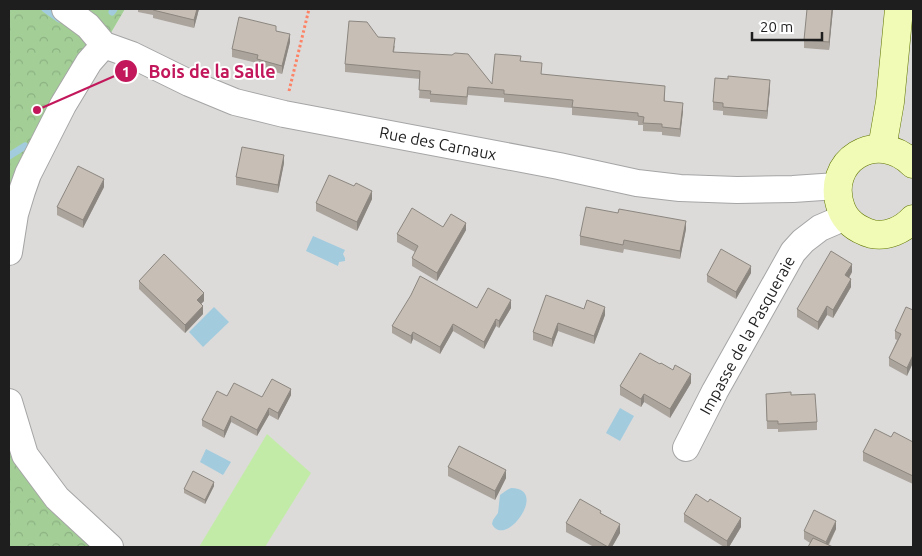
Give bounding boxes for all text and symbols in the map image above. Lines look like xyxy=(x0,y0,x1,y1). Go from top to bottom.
scale bar xyxy=(752,10,822,42)
text: 20 m xyxy=(760,18,793,35)
callout: Bois de la Salle xyxy=(114,55,286,88)
text: Bois de la Salle xyxy=(148,61,276,81)
text: 1 xyxy=(122,63,130,80)
street label: Rue des Carnaux xyxy=(378,123,498,163)
street label: Impasse de la Pasqueraie xyxy=(696,252,798,418)

